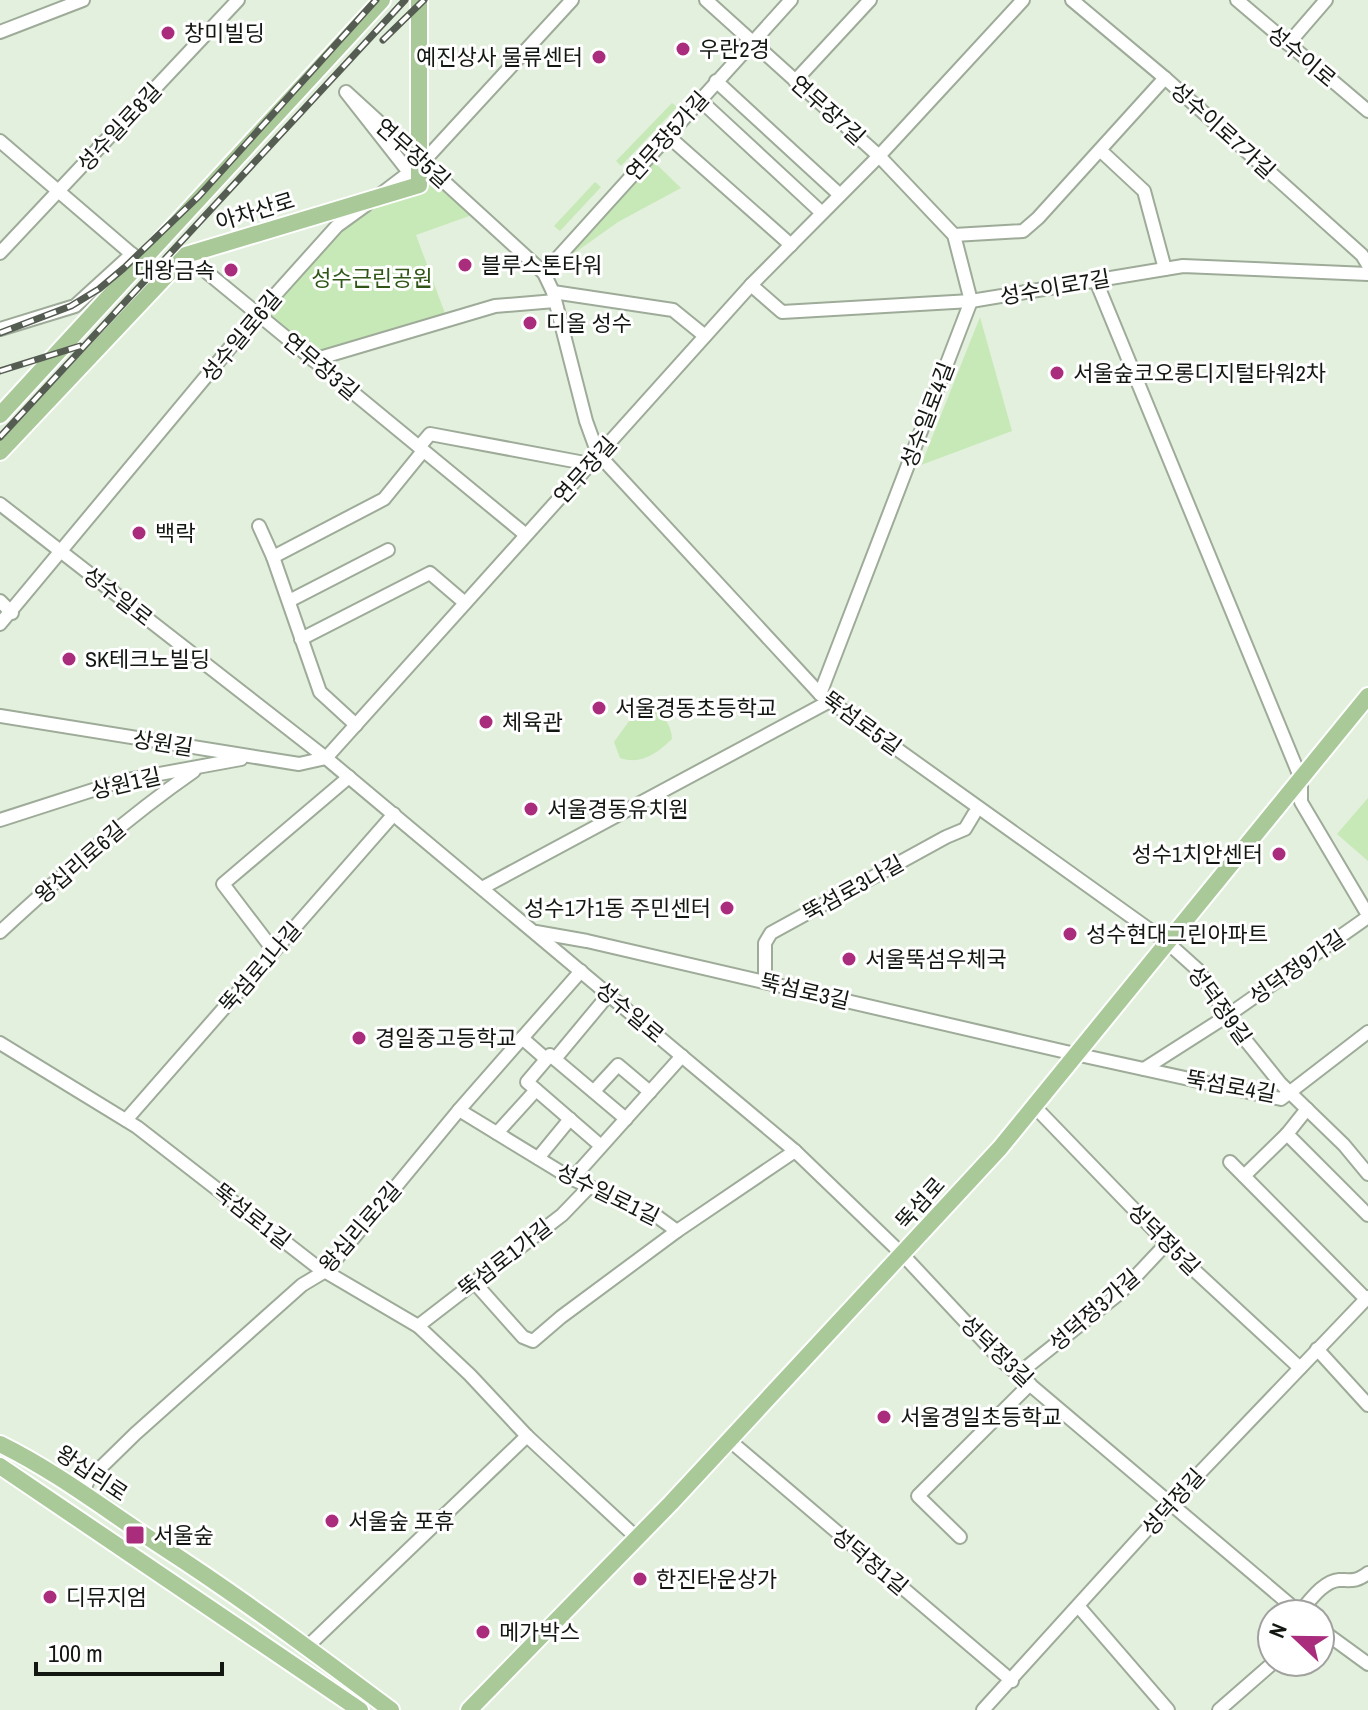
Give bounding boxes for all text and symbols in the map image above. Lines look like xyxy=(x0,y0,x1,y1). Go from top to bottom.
place label: 창미빌딩 xyxy=(184,18,265,48)
street label: 성수이로 xyxy=(1261,18,1343,94)
marker: 창미빌딩 xyxy=(159,24,177,42)
place label: 우란2경 xyxy=(699,34,770,64)
marker: 우란2경 xyxy=(674,40,692,58)
place label: 예진상사 물류센터 xyxy=(416,42,583,72)
marker: 예진상사 물류센터 xyxy=(590,48,608,66)
street label: 연무장7길 xyxy=(784,68,872,152)
street label: 성수이로7가길 xyxy=(1164,75,1282,185)
street label: 성수일로8길 xyxy=(70,76,168,178)
street label: 연무장5가길 xyxy=(619,85,715,187)
street label: 연무장5길 xyxy=(369,111,457,195)
street label: 아차산로 xyxy=(212,185,298,237)
place label: 블루스톤타워 xyxy=(481,250,602,280)
place label: 대왕금속 xyxy=(134,255,215,285)
marker: 블루스톤타워 xyxy=(456,256,474,274)
marker: 대왕금속 xyxy=(222,261,240,279)
park label: 성수근린공원 xyxy=(311,263,433,293)
street label: 성수이로7길 xyxy=(998,263,1112,311)
street label: 성수일로6길 xyxy=(194,284,288,388)
place label: 디올 성수 xyxy=(546,308,632,338)
marker: 디올 성수 xyxy=(521,314,539,332)
street label: 연무장3길 xyxy=(277,325,365,407)
street label: 성수일로4길 xyxy=(893,358,961,472)
place label: 서울숲코오롱디지털타워2차 xyxy=(1073,358,1326,388)
marker: 서울숲코오롱디지털타워2차 xyxy=(1048,364,1066,382)
street label: 연무장길 xyxy=(547,430,623,510)
place label: 백락 xyxy=(155,518,195,548)
marker: 백락 xyxy=(130,524,148,542)
street label: 성수일로 xyxy=(77,559,159,633)
place label: SK테크노빌딩 xyxy=(85,644,210,674)
marker: SK테크노빌딩 xyxy=(60,650,78,668)
street label: 뚝섬로5길 xyxy=(816,684,908,762)
place label: 서울경동초등학교 xyxy=(615,693,777,723)
marker: 서울경동초등학교 xyxy=(590,699,608,717)
place label: 체육관 xyxy=(502,707,563,737)
marker: 체육관 xyxy=(477,713,495,731)
street label: 상원길 xyxy=(131,723,195,763)
street label: 상원1길 xyxy=(88,760,164,806)
place label: 서울경동유치원 xyxy=(547,794,689,824)
marker: 서울경동유치원 xyxy=(522,800,540,818)
street label: 왕십리로6길 xyxy=(28,814,132,910)
place label: 성수1치안센터 xyxy=(1132,839,1263,869)
marker: 성수1치안센터 xyxy=(1270,845,1288,863)
street label: 뚝섬로3나길 xyxy=(797,848,909,928)
place label: 성수1가1동 주민센터 xyxy=(524,893,711,923)
marker: 성수1가1동 주민센터 xyxy=(718,899,736,917)
street label: 뚝섬로1나길 xyxy=(212,915,308,1019)
place label: 성수현대그린아파트 xyxy=(1086,919,1268,949)
street label: 성덕정9가길 xyxy=(1243,923,1351,1011)
marker: 성수현대그린아파트 xyxy=(1061,925,1079,943)
place label: 서울뚝섬우체국 xyxy=(865,944,1007,974)
marker: 서울뚝섬우체국 xyxy=(840,950,858,968)
street label: 성덕정9길 xyxy=(1181,959,1259,1051)
street label: 뚝섬로3길 xyxy=(757,966,853,1016)
street label: 성수일로 xyxy=(589,974,671,1050)
place label: 경일중고등학교 xyxy=(375,1023,517,1053)
marker: 경일중고등학교 xyxy=(350,1029,368,1047)
street label: 뚝섬로4길 xyxy=(1184,1063,1278,1109)
street label: 성수일로1길 xyxy=(551,1156,665,1232)
street label: 뚝섬로 xyxy=(889,1170,951,1236)
street label: 왕십리로2길 xyxy=(312,1175,408,1279)
street label: 뚝섬로1길 xyxy=(207,1176,297,1256)
street label: 성덕정5길 xyxy=(1121,1196,1207,1282)
street label: 뚝섬로1가길 xyxy=(452,1212,558,1304)
street label: 성덕정3가길 xyxy=(1042,1262,1146,1358)
street label: 성덕정3길 xyxy=(954,1309,1040,1393)
place label: 서울경일초등학교 xyxy=(900,1402,1062,1432)
marker: 서울경일초등학교 xyxy=(875,1408,893,1426)
street label: 왕십리로 xyxy=(50,1438,134,1508)
street label: 성덕정길 xyxy=(1135,1462,1211,1542)
place label: 서울숲 포휴 xyxy=(348,1506,454,1536)
marker: 서울숲 포휴 xyxy=(323,1512,341,1530)
place label: 서울숲 xyxy=(153,1520,214,1550)
street label: 성덕정1길 xyxy=(826,1520,914,1602)
marker: 서울숲 xyxy=(124,1524,146,1546)
place label: 한진타운상가 xyxy=(656,1564,777,1594)
marker: 한진타운상가 xyxy=(631,1570,649,1588)
place label: 디뮤지엄 xyxy=(66,1582,147,1612)
marker: 디뮤지엄 xyxy=(41,1588,59,1606)
north arrow xyxy=(1256,1598,1336,1678)
place label: 메가박스 xyxy=(499,1617,580,1647)
text: N xyxy=(1261,1619,1294,1642)
marker: 메가박스 xyxy=(474,1623,492,1641)
scale bar xyxy=(36,1626,222,1676)
text: 100 m xyxy=(48,1637,103,1669)

